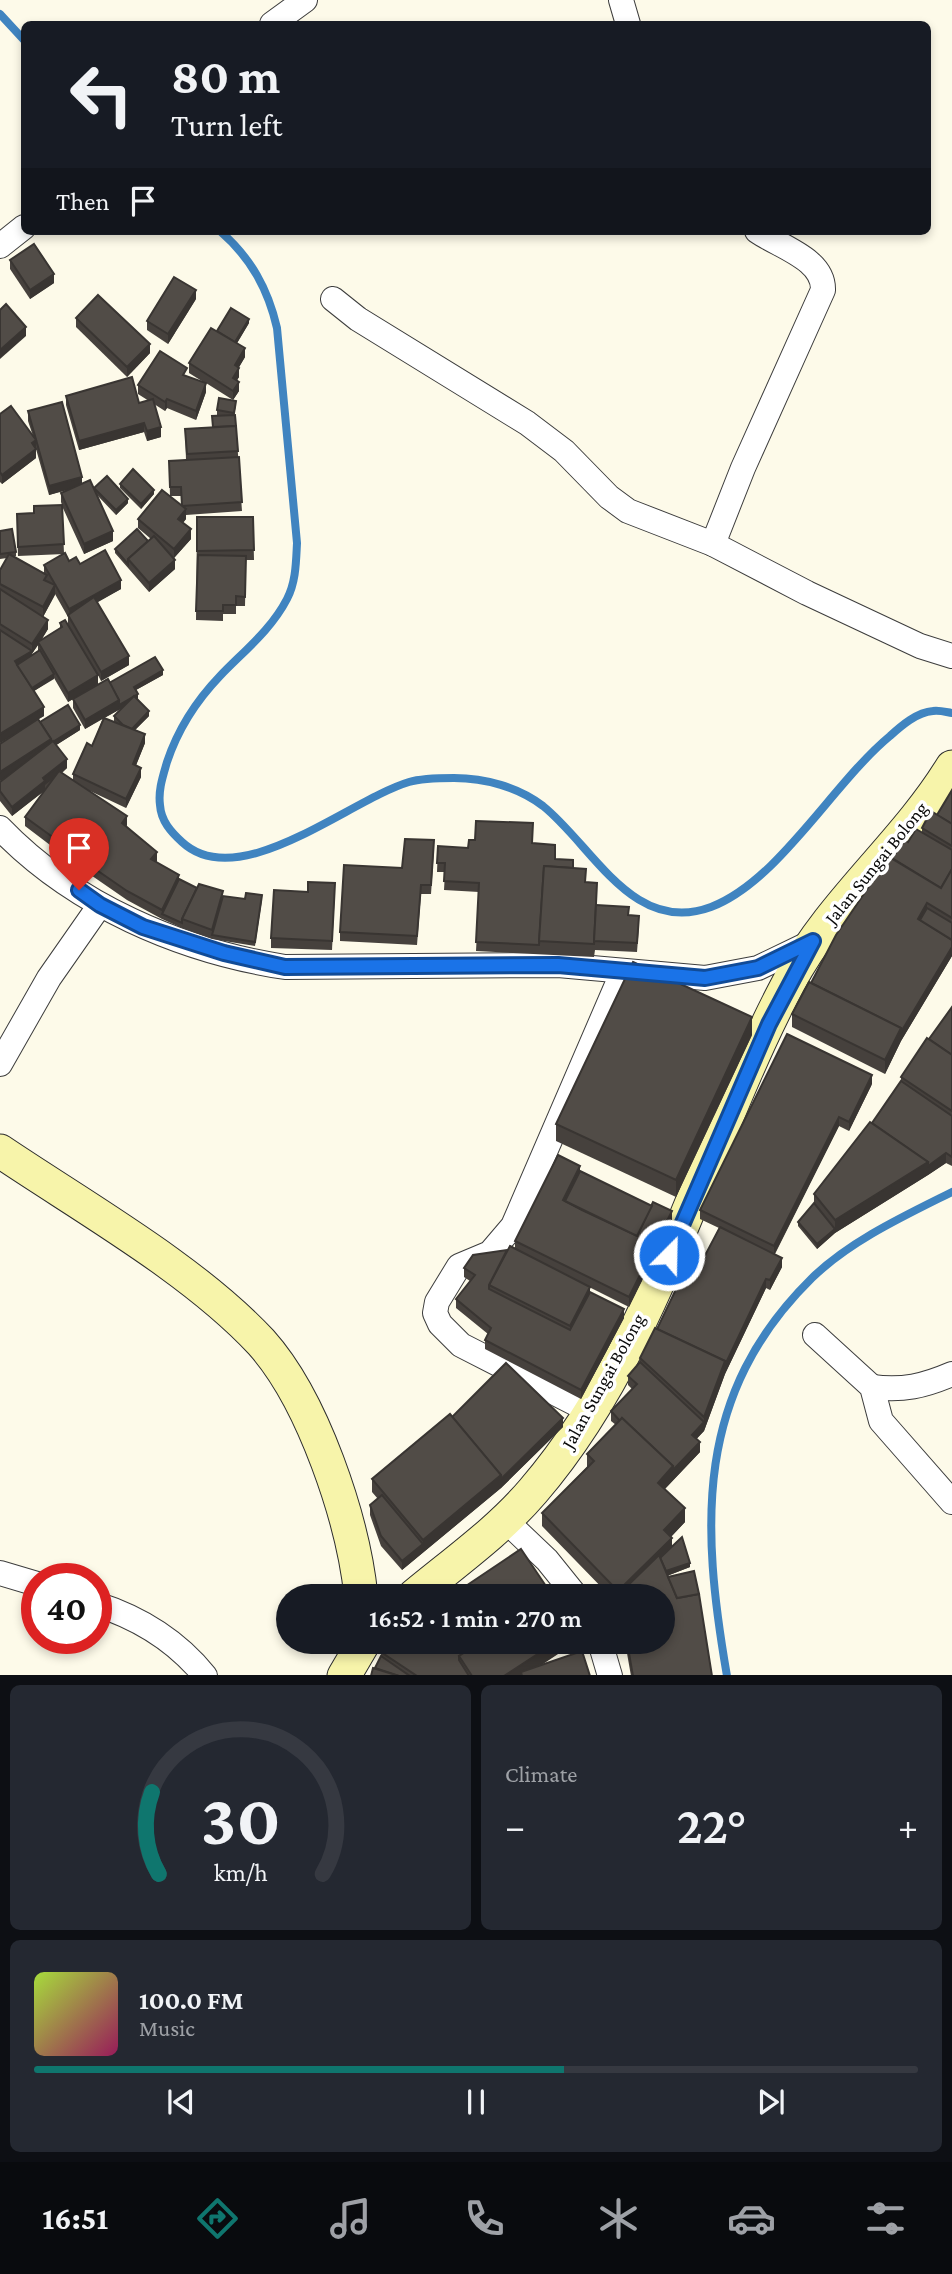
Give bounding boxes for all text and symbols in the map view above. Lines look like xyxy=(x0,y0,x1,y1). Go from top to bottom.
icon: left xyxy=(56,49,147,140)
text: 80 m xyxy=(171,49,280,104)
text: Turn left xyxy=(171,107,282,143)
icon: arrive xyxy=(124,182,162,220)
text: Then xyxy=(56,187,110,216)
street label: Jalan Sungai Bolong xyxy=(819,798,932,930)
pin xyxy=(49,818,109,890)
icon: arrive xyxy=(60,829,98,867)
position arrow xyxy=(632,1218,706,1292)
street label: Jalan Sungai Bolong xyxy=(556,1310,649,1454)
speed limit sign: 40 xyxy=(21,1563,112,1654)
text: 16:52 · 1 min · 270 m xyxy=(369,1604,582,1633)
text: Climate xyxy=(505,1761,577,1787)
text: 30 xyxy=(201,1779,280,1860)
text: 22° xyxy=(677,1796,746,1854)
text: − xyxy=(505,1805,525,1847)
text: + xyxy=(898,1805,918,1847)
text: km/h xyxy=(214,1858,267,1885)
text: 100.0 FM xyxy=(139,1986,243,2015)
text: Music xyxy=(139,2015,195,2041)
icon: previous xyxy=(162,2083,200,2121)
icon: pause xyxy=(457,2083,495,2121)
icon: next xyxy=(752,2083,790,2121)
icon: directions xyxy=(193,2194,242,2243)
icon: music xyxy=(326,2194,375,2243)
icon: phone xyxy=(460,2194,509,2243)
icon: climate xyxy=(594,2194,643,2243)
icon: car xyxy=(727,2194,776,2243)
icon: filters xyxy=(861,2194,910,2243)
text: 16:51 xyxy=(42,2200,108,2236)

